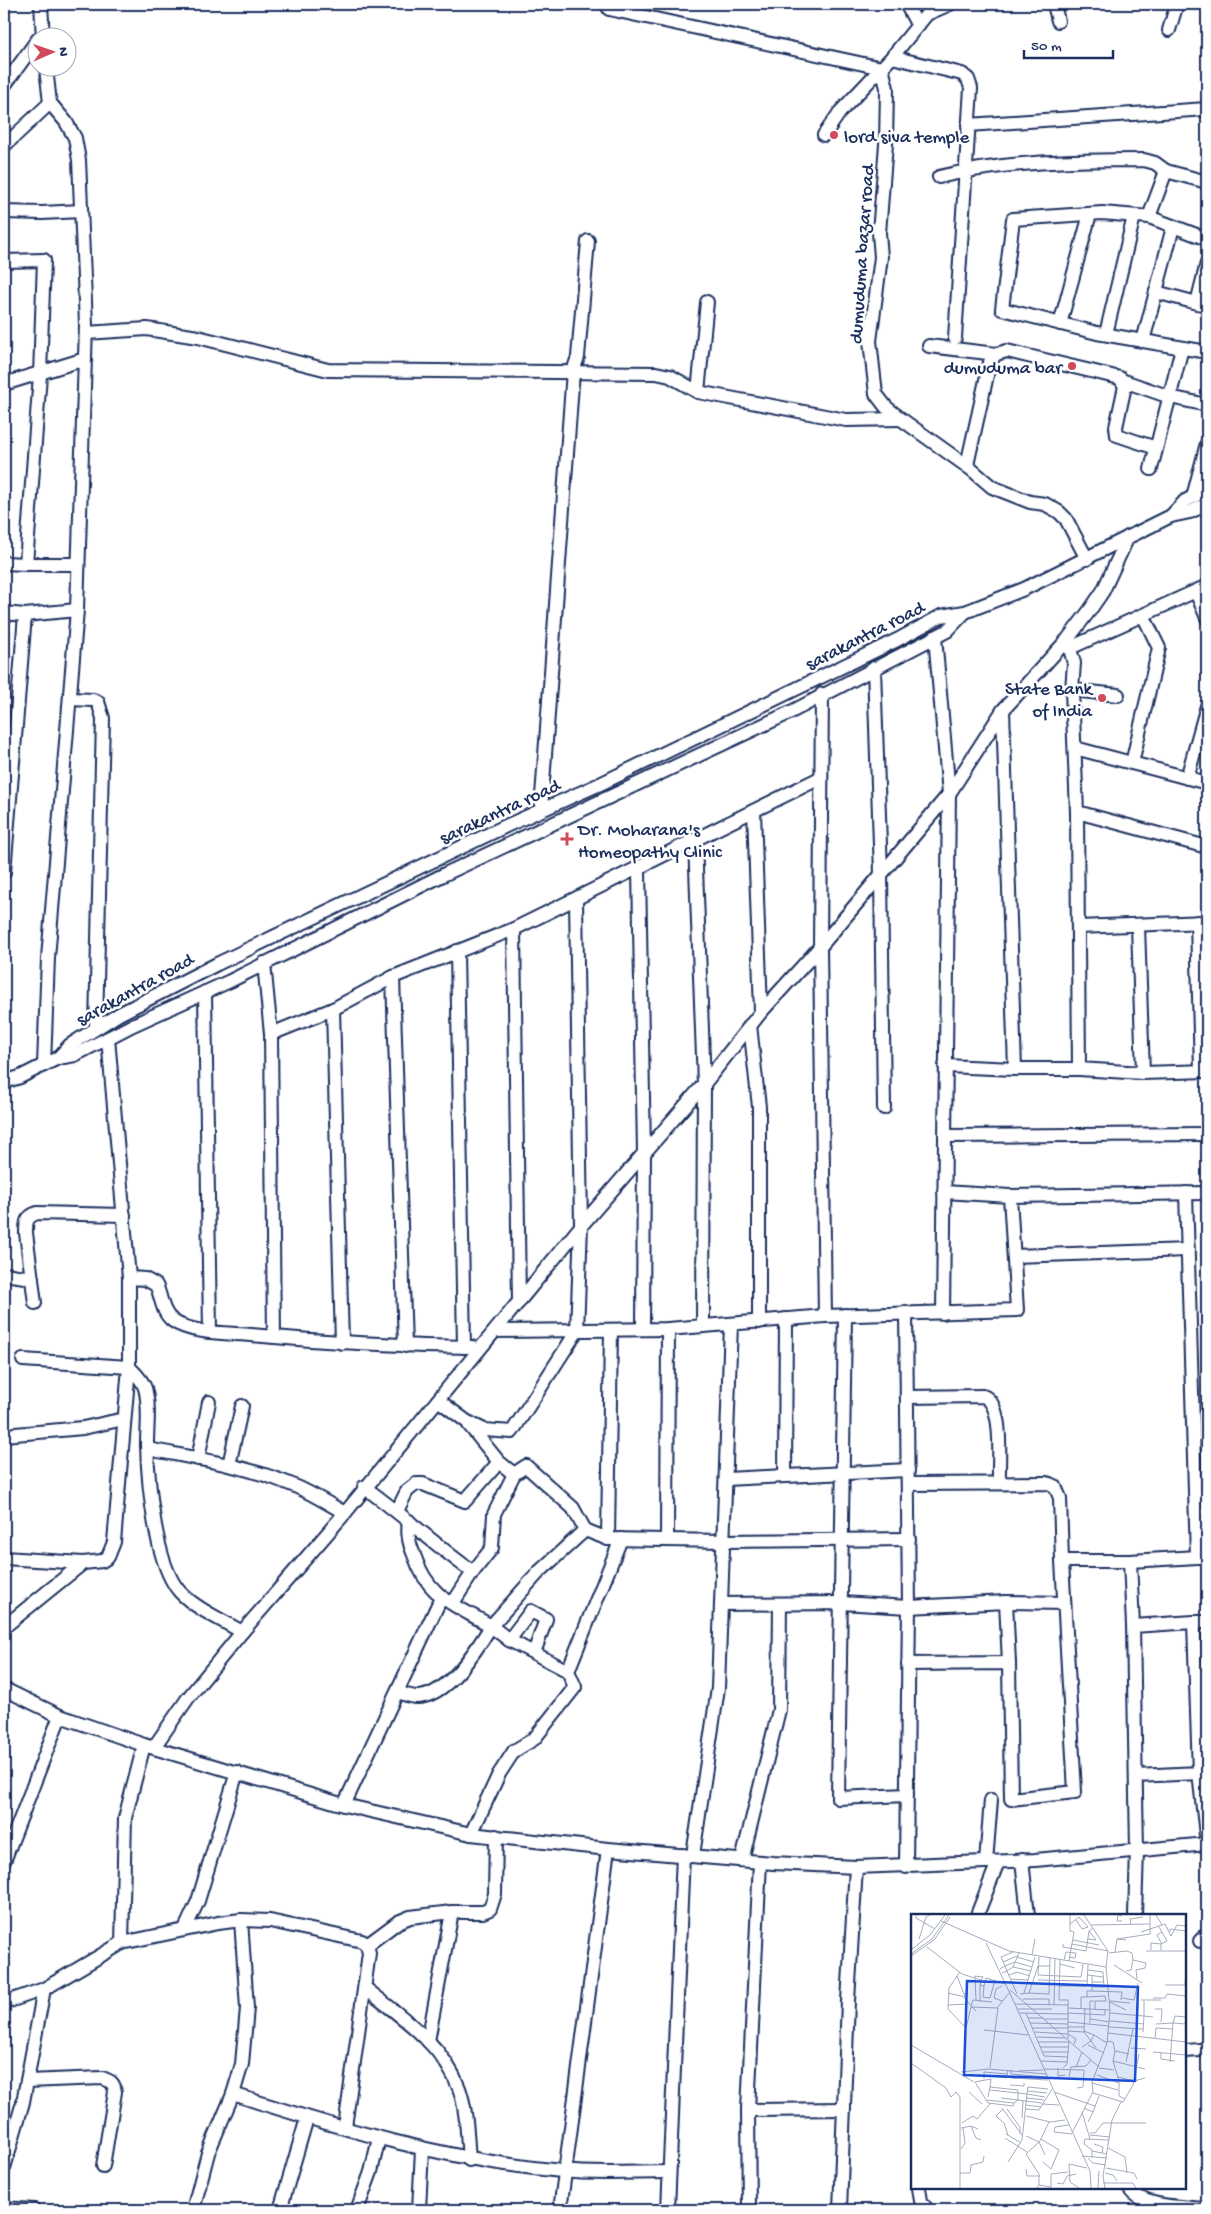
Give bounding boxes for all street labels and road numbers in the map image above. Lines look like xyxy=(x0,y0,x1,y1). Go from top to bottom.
street label: dumuduma bazar road xyxy=(846,162,881,345)
street label: sarakantra road xyxy=(802,596,931,677)
street label: sarakantra road xyxy=(436,774,566,851)
street label: sarakantra road xyxy=(73,948,200,1033)

